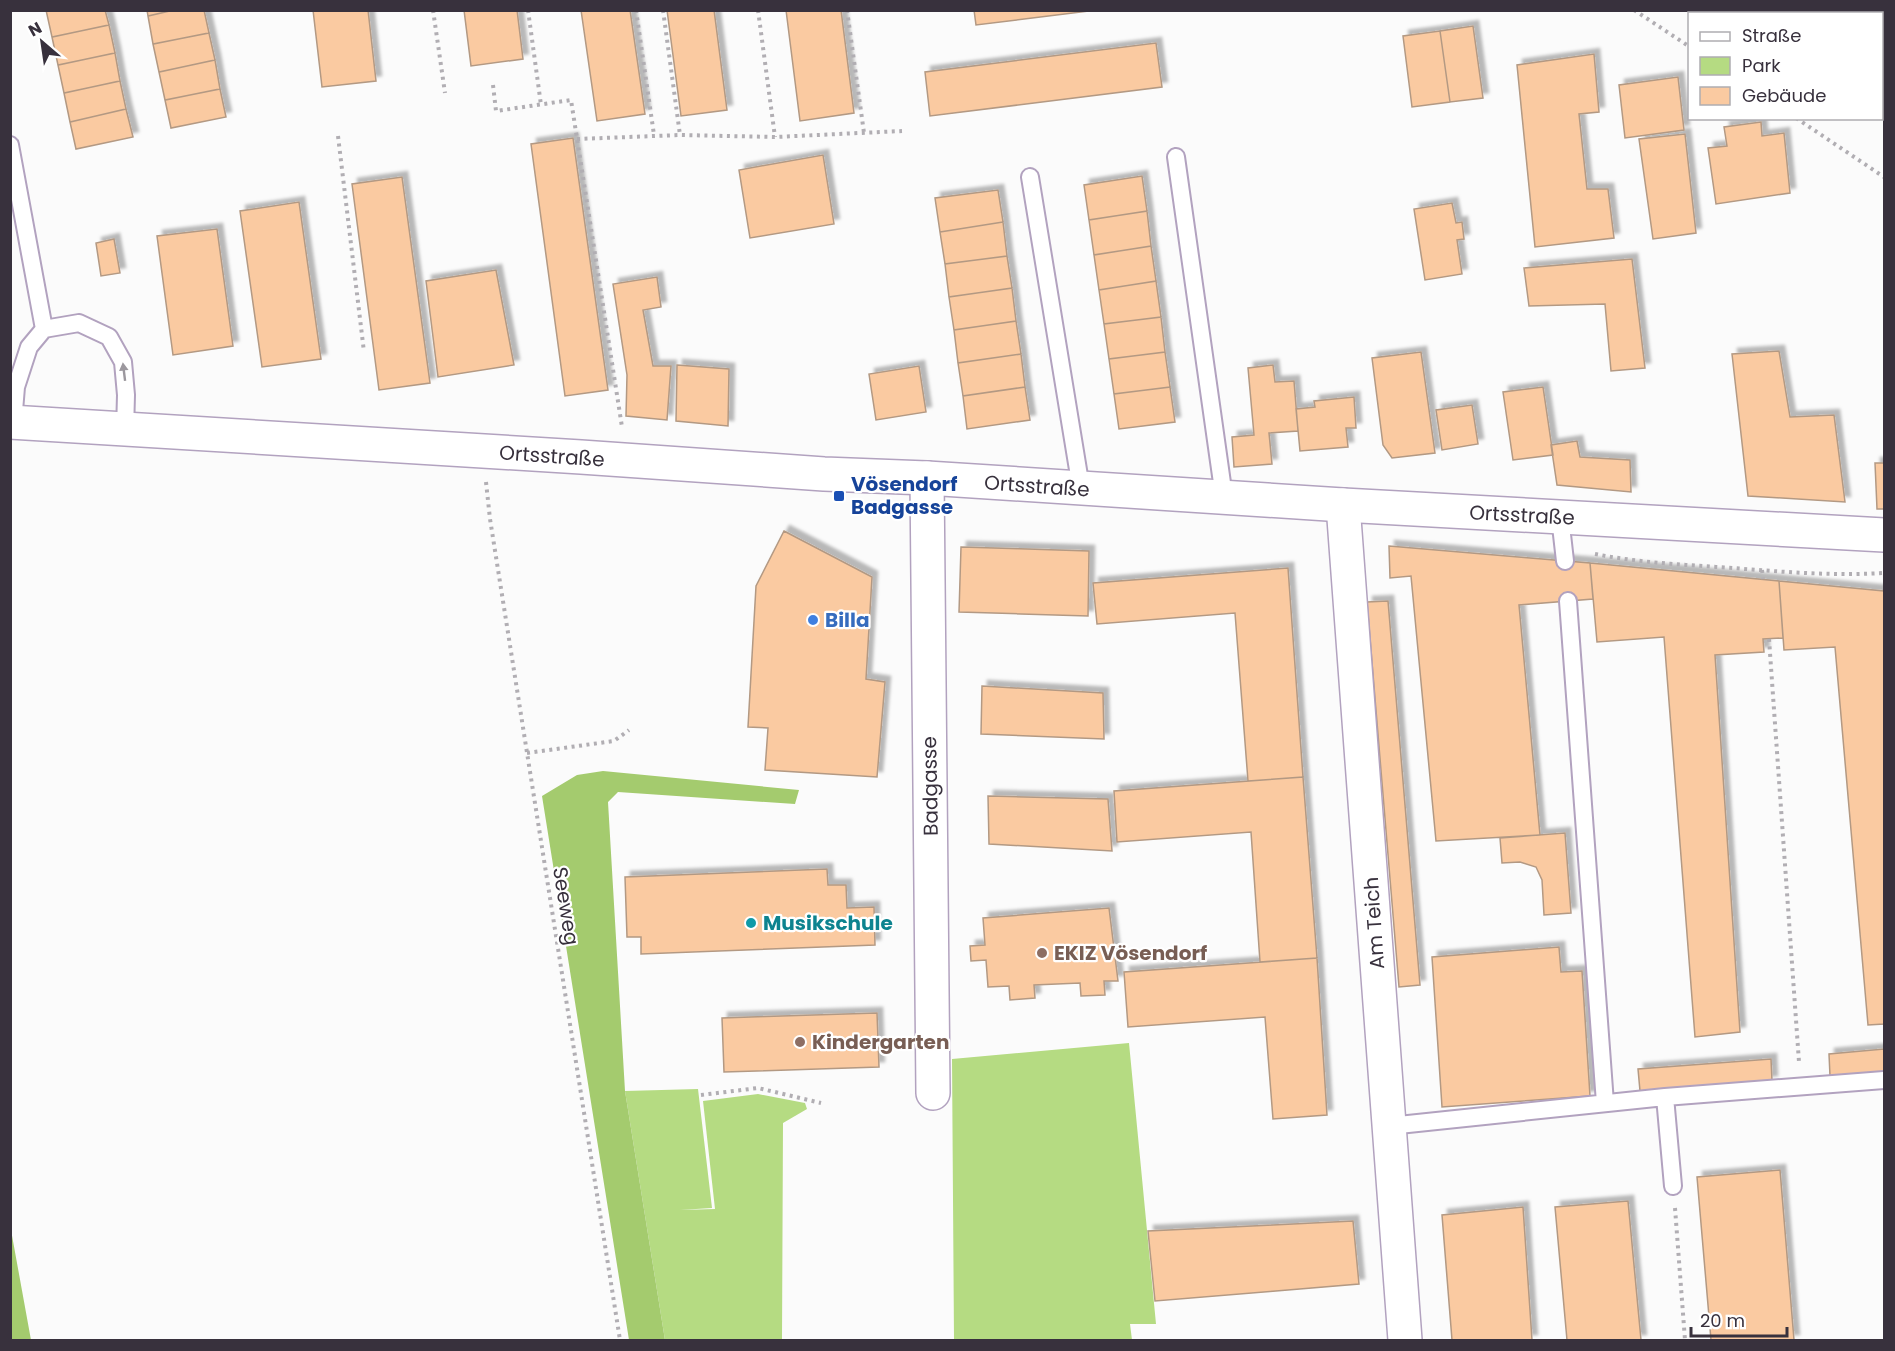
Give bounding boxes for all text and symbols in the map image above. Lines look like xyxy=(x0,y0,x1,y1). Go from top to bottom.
north arrow xyxy=(12,12,72,72)
legend xyxy=(1688,12,1883,120)
text: N xyxy=(24,16,46,42)
text: Straße xyxy=(1742,23,1801,48)
text: Park xyxy=(1742,53,1781,78)
text: Gebäude xyxy=(1742,83,1826,108)
one-way arrow xyxy=(119,363,128,382)
street label: Ortsstraße xyxy=(498,438,606,474)
street label: Ortsstraße xyxy=(983,468,1091,504)
place label: Vösendorf Badgasse xyxy=(851,470,957,521)
marker: Vösendorf Badgasse xyxy=(832,489,846,503)
street label: Ortsstraße xyxy=(1469,498,1575,532)
place label: Billa xyxy=(825,606,869,634)
marker: Billa xyxy=(806,613,820,627)
street label: Badgasse xyxy=(915,736,945,836)
street label: Seeweg xyxy=(546,865,586,947)
street label: Am Teich xyxy=(1357,876,1391,970)
place label: Musikschule xyxy=(763,909,893,937)
marker: Musikschule xyxy=(744,916,758,930)
place label: EKIZ Vösendorf xyxy=(1054,939,1207,967)
marker: EKIZ Vösendorf xyxy=(1035,946,1049,960)
place label: Kindergarten xyxy=(812,1028,949,1056)
marker: Kindergarten xyxy=(793,1035,807,1049)
scale bar xyxy=(1691,1300,1787,1338)
text: 20 m xyxy=(1700,1308,1745,1333)

